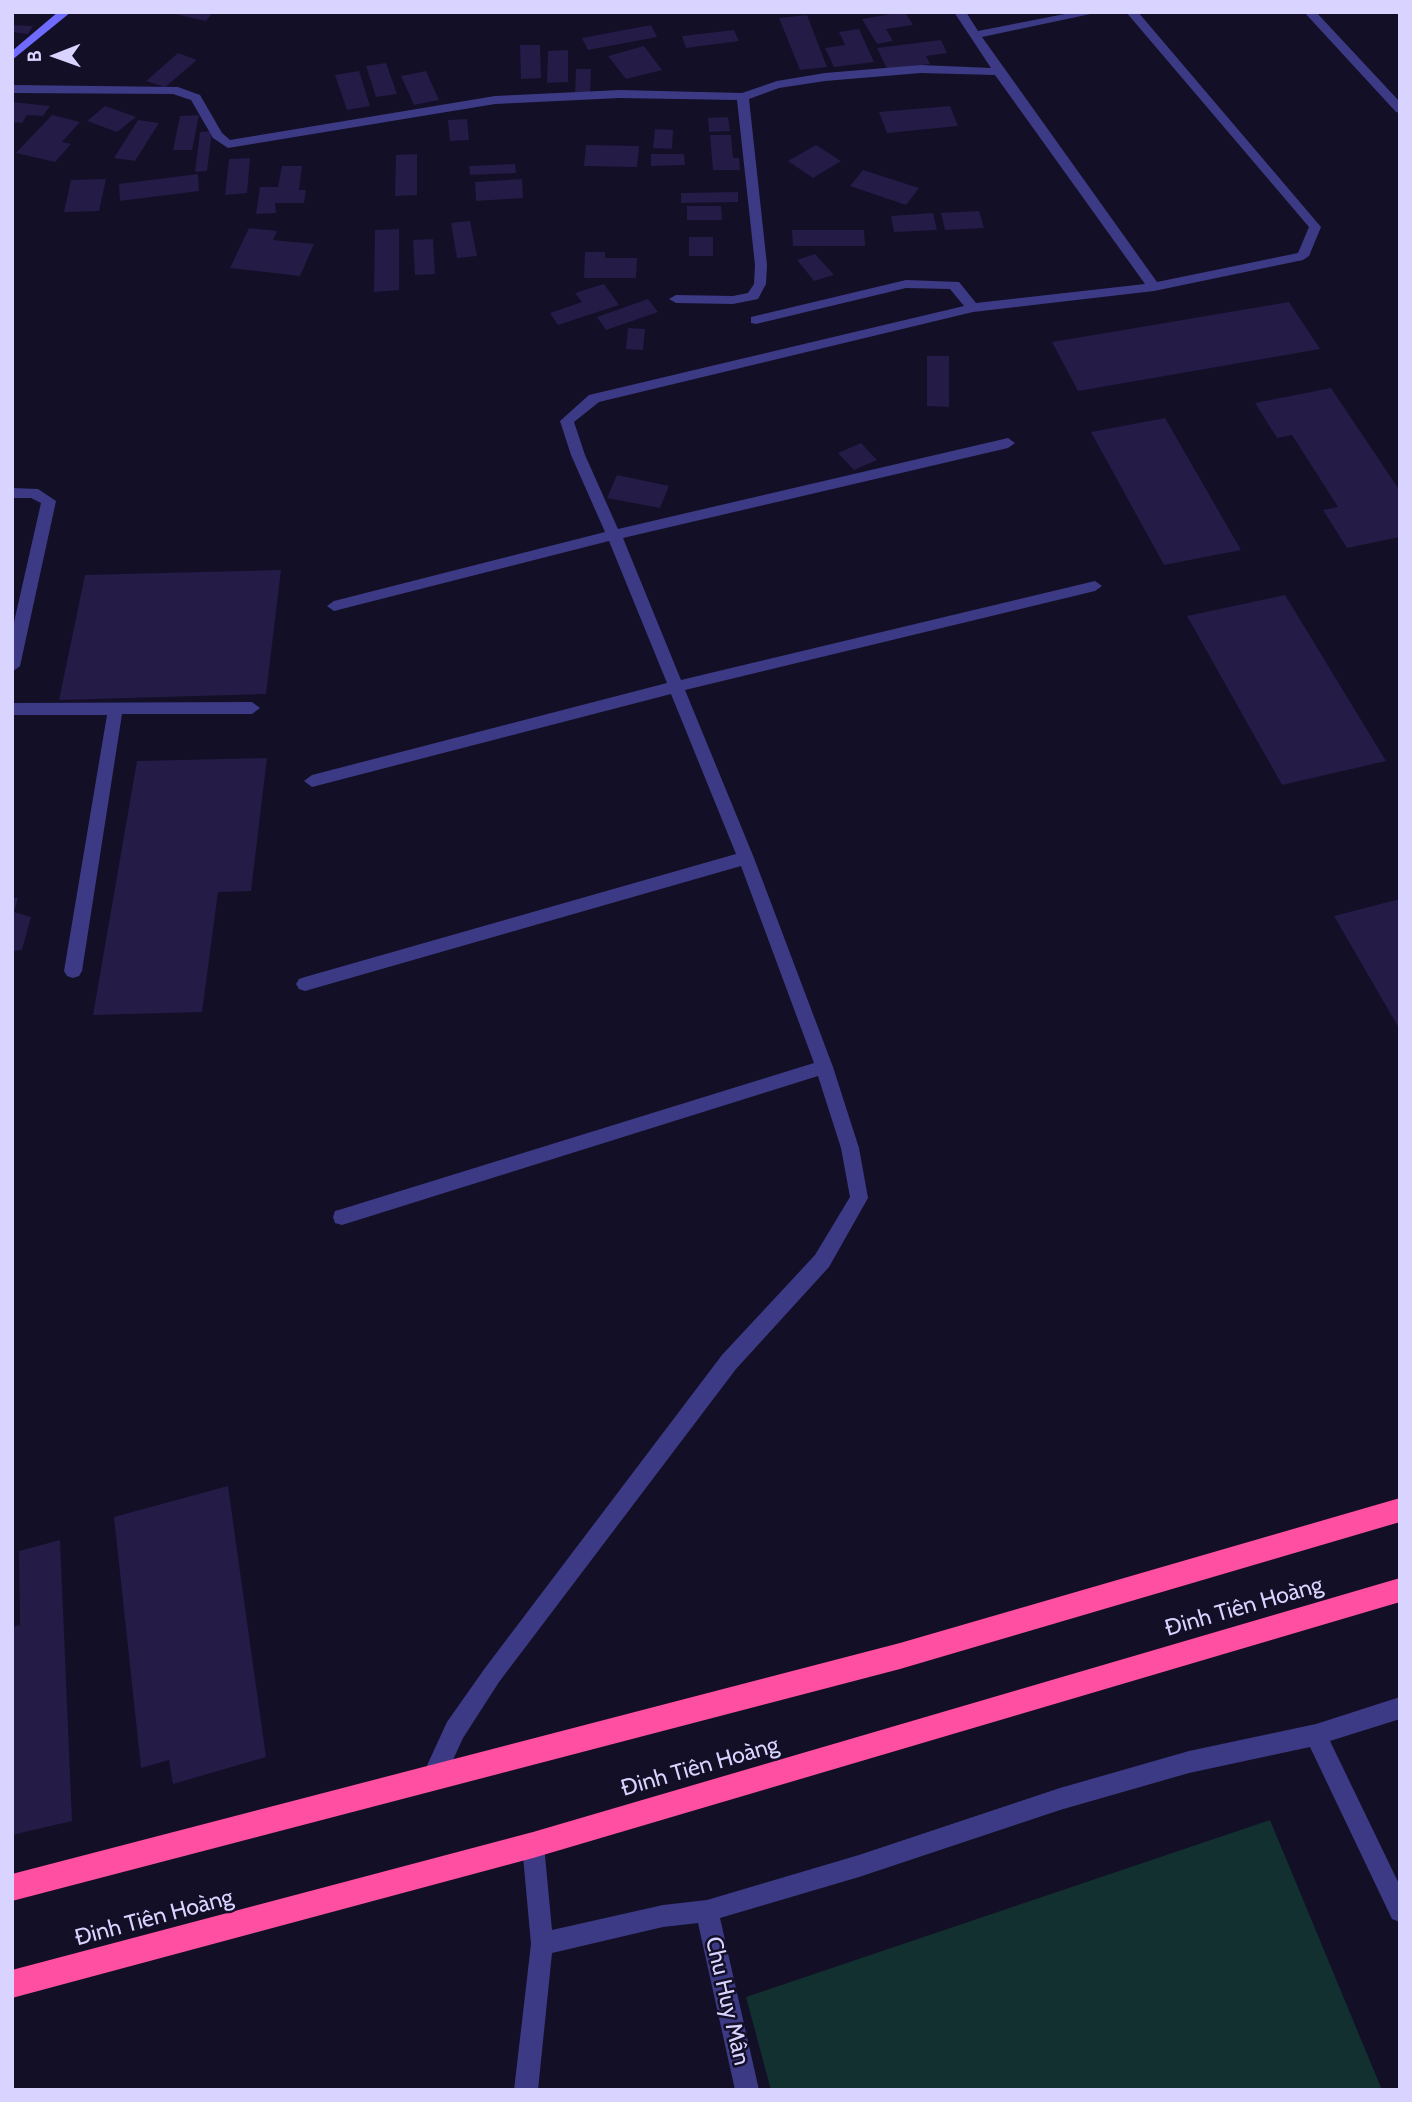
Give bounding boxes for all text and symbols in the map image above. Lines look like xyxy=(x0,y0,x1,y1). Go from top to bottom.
north arrow xyxy=(21,21,91,91)
text: B xyxy=(23,50,46,63)
street label: Đinh Tiên Hoàng xyxy=(1162,1571,1326,1643)
street label: Đinh Tiên Hoàng xyxy=(618,1731,782,1803)
street label: Đinh Tiên Hoàng xyxy=(72,1884,236,1952)
street label: Chu Huy Mân xyxy=(699,1934,755,2068)

